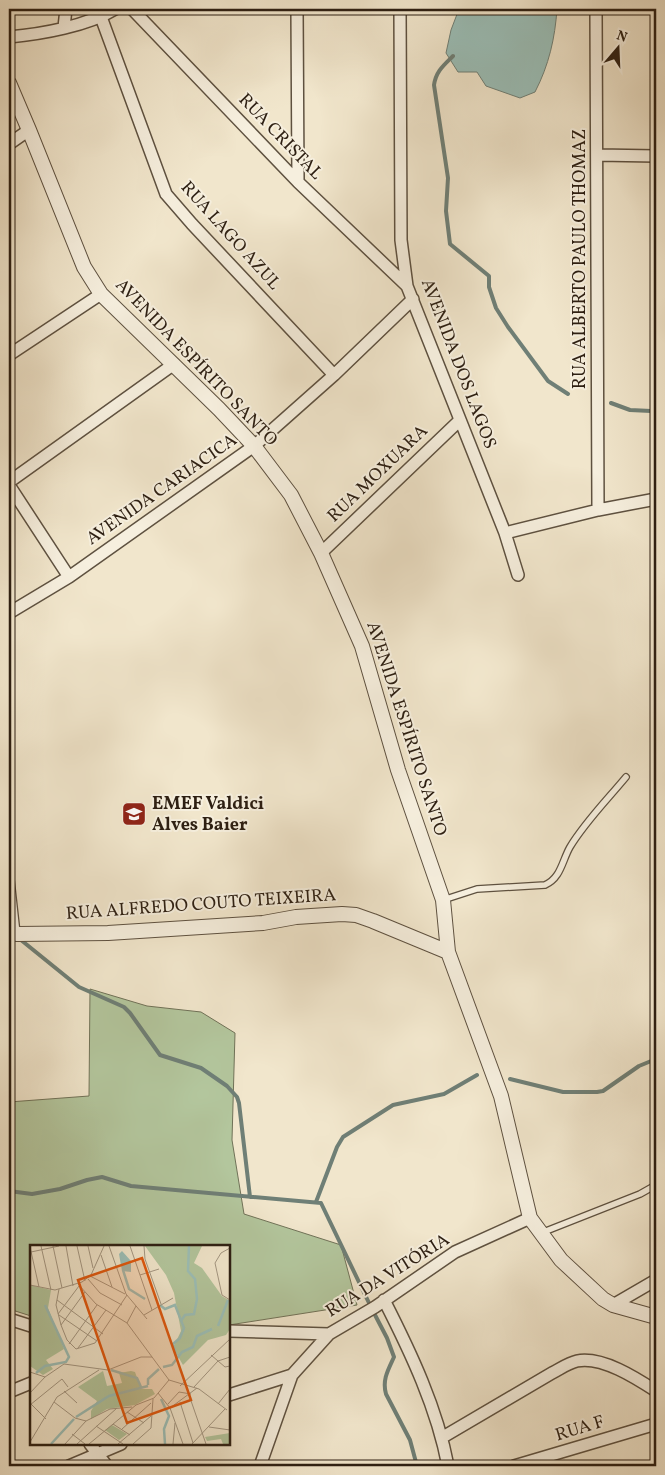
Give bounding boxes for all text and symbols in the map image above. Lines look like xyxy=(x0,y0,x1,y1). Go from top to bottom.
north arrow xyxy=(592,22,642,72)
text: N xyxy=(614,26,630,48)
street label: RUA CRISTAL xyxy=(232,88,328,186)
street label: RUA ALBERTO PAULO THOMAZ xyxy=(568,129,593,389)
street label: RUA LAGO AZUL xyxy=(174,176,286,296)
street label: AVENIDA ESPÍRITO SANTO xyxy=(109,274,283,452)
street label: AVENIDA DOS LAGOS xyxy=(414,275,502,453)
street label: RUA MOXUARA xyxy=(322,419,434,529)
street label: AVENIDA CARIACICA xyxy=(81,428,243,552)
street label: AVENIDA ESPÍRITO SANTO xyxy=(359,618,453,840)
place label: EMEF Valdici Alves Baier xyxy=(152,792,264,838)
school or university icon: EMEF Valdici Alves Baier xyxy=(121,801,147,827)
street label: RUA ALFREDO COUTO TEIXEIRA xyxy=(65,883,337,927)
street label: RUA DA VITÓRIA xyxy=(321,1228,455,1324)
inset map xyxy=(30,1245,230,1445)
street label: RUA F xyxy=(552,1410,608,1448)

